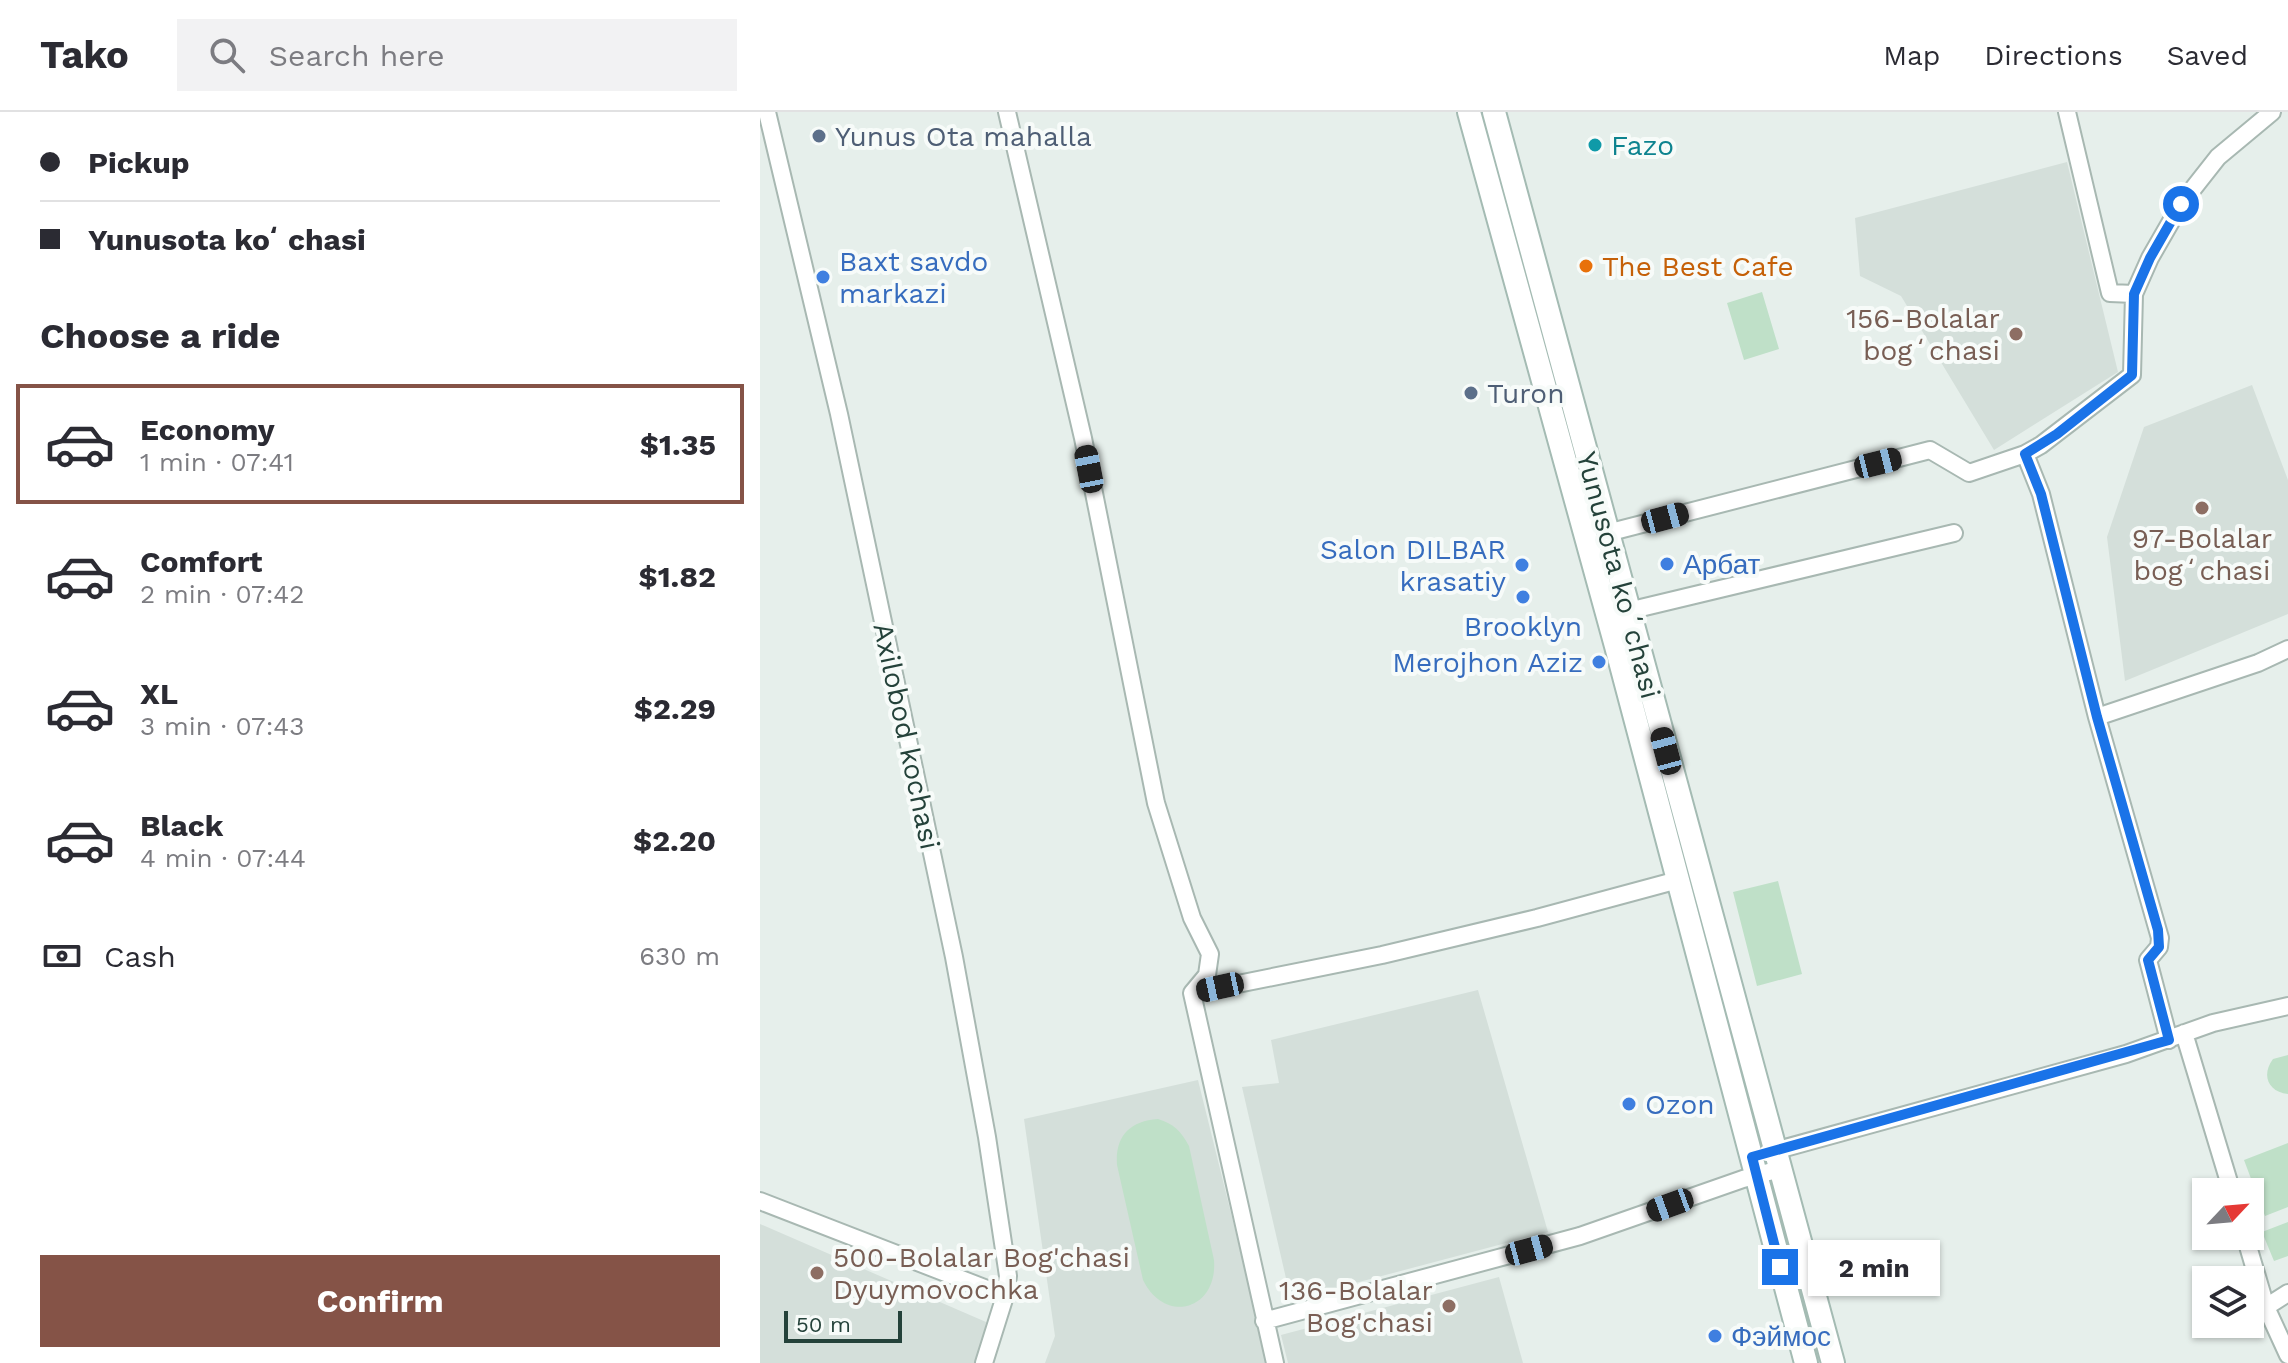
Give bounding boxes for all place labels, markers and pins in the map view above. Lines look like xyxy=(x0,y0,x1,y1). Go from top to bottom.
place label: Yunus Ota mahalla xyxy=(835,120,1092,153)
marker: Yunus Ota mahalla xyxy=(810,127,828,145)
place label: Fazo xyxy=(1611,129,1674,162)
marker: Fazo xyxy=(1586,136,1604,154)
place label: Baxt savdo markazi xyxy=(839,245,988,310)
place label: The Best Cafe xyxy=(1602,250,1794,283)
marker: The Best Cafe xyxy=(1577,257,1595,275)
marker: Baxt savdo markazi xyxy=(814,268,832,286)
place label: 156-Bolalar bogʻchasi xyxy=(1846,302,2000,367)
marker: 156-Bolalar bogʻchasi xyxy=(2007,325,2025,343)
place label: Turon xyxy=(1487,377,1564,410)
marker: Turon xyxy=(1462,384,1480,402)
marker: 97-Bolalar bogʻchasi xyxy=(2193,499,2211,517)
place label: 97-Bolalar bogʻchasi xyxy=(2132,522,2272,587)
place label: Salon DILBAR krasatiy xyxy=(1320,533,1507,598)
place label: Арбат xyxy=(1683,548,1761,581)
marker: Арбат xyxy=(1658,555,1676,573)
marker: Salon DILBAR krasatiy xyxy=(1513,556,1531,574)
marker: Brooklyn xyxy=(1514,588,1532,606)
place label: Brooklyn xyxy=(1464,610,1582,643)
place label: Merojhon Aziz xyxy=(1392,646,1583,679)
marker: Merojhon Aziz xyxy=(1590,653,1608,671)
place label: Ozon xyxy=(1645,1088,1715,1121)
marker: Ozon xyxy=(1620,1095,1638,1113)
place label: 500-Bolalar Bog'chasi Dyuymovochka xyxy=(833,1241,1130,1306)
marker: 500-Bolalar Bog'chasi Dyuymovochka xyxy=(808,1264,826,1282)
place label: 136-Bolalar Bog'chasi xyxy=(1279,1274,1433,1339)
marker: 136-Bolalar Bog'chasi xyxy=(1440,1297,1458,1315)
place label: Фэймос xyxy=(1731,1320,1831,1353)
marker: Фэймос xyxy=(1706,1327,1724,1345)

